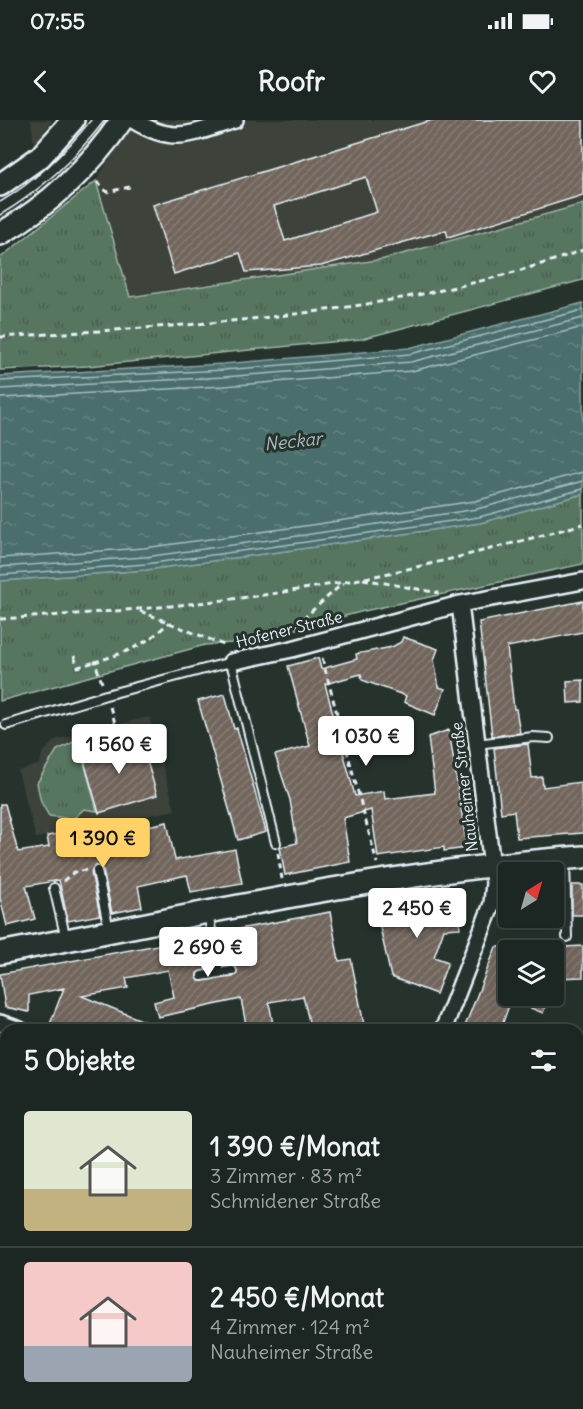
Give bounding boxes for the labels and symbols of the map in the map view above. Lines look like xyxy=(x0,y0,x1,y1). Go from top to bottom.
water label: Neckar xyxy=(263,426,326,455)
street label: Hofener Straße xyxy=(234,606,344,652)
pin: 1 030 € xyxy=(311,716,421,767)
street label: Nauheimer Straße xyxy=(446,721,482,853)
pin: 1 560 € xyxy=(64,724,174,775)
pin: 1 390 € xyxy=(48,818,158,869)
north arrow xyxy=(498,862,564,928)
pin: 2 450 € xyxy=(362,888,472,939)
pin: 2 690 € xyxy=(153,927,263,978)

